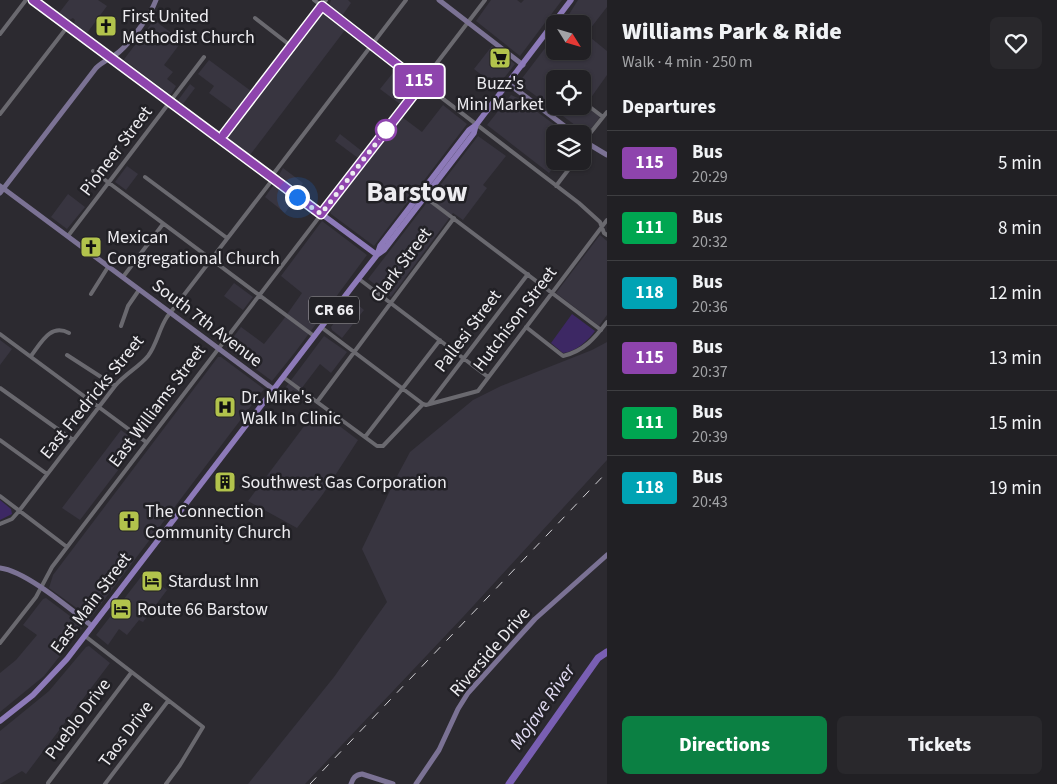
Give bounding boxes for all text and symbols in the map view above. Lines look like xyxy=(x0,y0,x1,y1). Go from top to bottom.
place label: First United Methodist Church xyxy=(122,4,255,50)
church icon: First United Methodist Church xyxy=(94,14,118,38)
text: Williams Park & Ride xyxy=(622,14,842,49)
north arrow xyxy=(546,15,591,60)
map controls xyxy=(546,15,591,170)
button: heart xyxy=(990,17,1042,69)
supermarket icon: Buzz's Mini Market xyxy=(488,46,512,70)
text: Walk · 4 min · 250 m xyxy=(622,51,753,73)
line badge: 115 xyxy=(390,65,448,97)
text: 115 xyxy=(405,68,433,93)
button: locate xyxy=(546,70,591,115)
place label: Buzz's Mini Market xyxy=(456,71,544,117)
text: Departures xyxy=(622,94,716,121)
street label: Pioneer Street xyxy=(74,101,158,201)
unlabelled marker xyxy=(375,119,397,141)
button: layers xyxy=(546,125,591,170)
text: Bus xyxy=(692,139,723,166)
text: 115 xyxy=(635,150,664,175)
text: 5 min xyxy=(998,150,1042,177)
text: 20:29 xyxy=(692,166,728,188)
district label: Barstow xyxy=(366,172,468,212)
your location xyxy=(285,185,310,210)
text: Bus xyxy=(692,204,723,231)
text: 111 xyxy=(635,215,664,240)
text: 8 min xyxy=(998,215,1042,242)
street label: Clark Street xyxy=(365,222,437,308)
place label: Mexican Congregational Church xyxy=(107,225,280,271)
text: 20:32 xyxy=(692,231,728,253)
church icon: Mexican Congregational Church xyxy=(79,235,103,259)
street label: Hutchison Street xyxy=(467,261,563,377)
text: Bus xyxy=(692,269,723,296)
street label: South 7th Avenue xyxy=(147,273,267,373)
text: 118 xyxy=(635,280,664,305)
text: 12 min xyxy=(988,280,1042,307)
street label: Pallesi Street xyxy=(429,285,507,377)
road number: CR 66 xyxy=(309,296,359,324)
text: 20:36 xyxy=(692,296,728,318)
street label: East Fredricks Street xyxy=(34,330,150,464)
text: Bus xyxy=(692,334,723,361)
street label: East Williams Street xyxy=(103,339,211,473)
text: 115 xyxy=(635,345,664,370)
text: 13 min xyxy=(988,345,1042,372)
text: 20:37 xyxy=(692,361,728,383)
place label: Dr. Mike's Walk In Clinic xyxy=(241,385,341,431)
hospital icon: Dr. Mike's Walk In Clinic xyxy=(213,395,237,419)
text: Bus xyxy=(692,399,723,426)
text: 111 xyxy=(635,410,664,435)
text: 15 min xyxy=(988,410,1042,437)
text: 20:39 xyxy=(692,426,728,448)
text: Bus xyxy=(692,464,723,491)
building icon: Southwest Gas Corporation xyxy=(213,470,237,494)
place label: Southwest Gas Corporation xyxy=(241,470,447,495)
text: 118 xyxy=(635,475,664,500)
text: 19 min xyxy=(988,475,1042,502)
text: 20:43 xyxy=(692,491,728,513)
place label: The Connection Community Church xyxy=(145,499,291,545)
church icon: The Connection Community Church xyxy=(117,509,141,533)
street label: East Main Street xyxy=(45,547,137,659)
hotel icon: Stardust Inn xyxy=(140,569,164,593)
place label: Stardust Inn xyxy=(168,569,259,594)
hotel icon: Route 66 Barstow xyxy=(109,597,133,621)
place label: Route 66 Barstow xyxy=(137,597,268,622)
street label: Riverside Drive xyxy=(444,602,536,702)
water label: Mojave River xyxy=(504,658,583,755)
street label: Pueblo Drive xyxy=(39,673,117,765)
street label: Taos Drive xyxy=(93,696,159,772)
button: Directions xyxy=(622,716,827,774)
button: Tickets xyxy=(837,716,1042,774)

